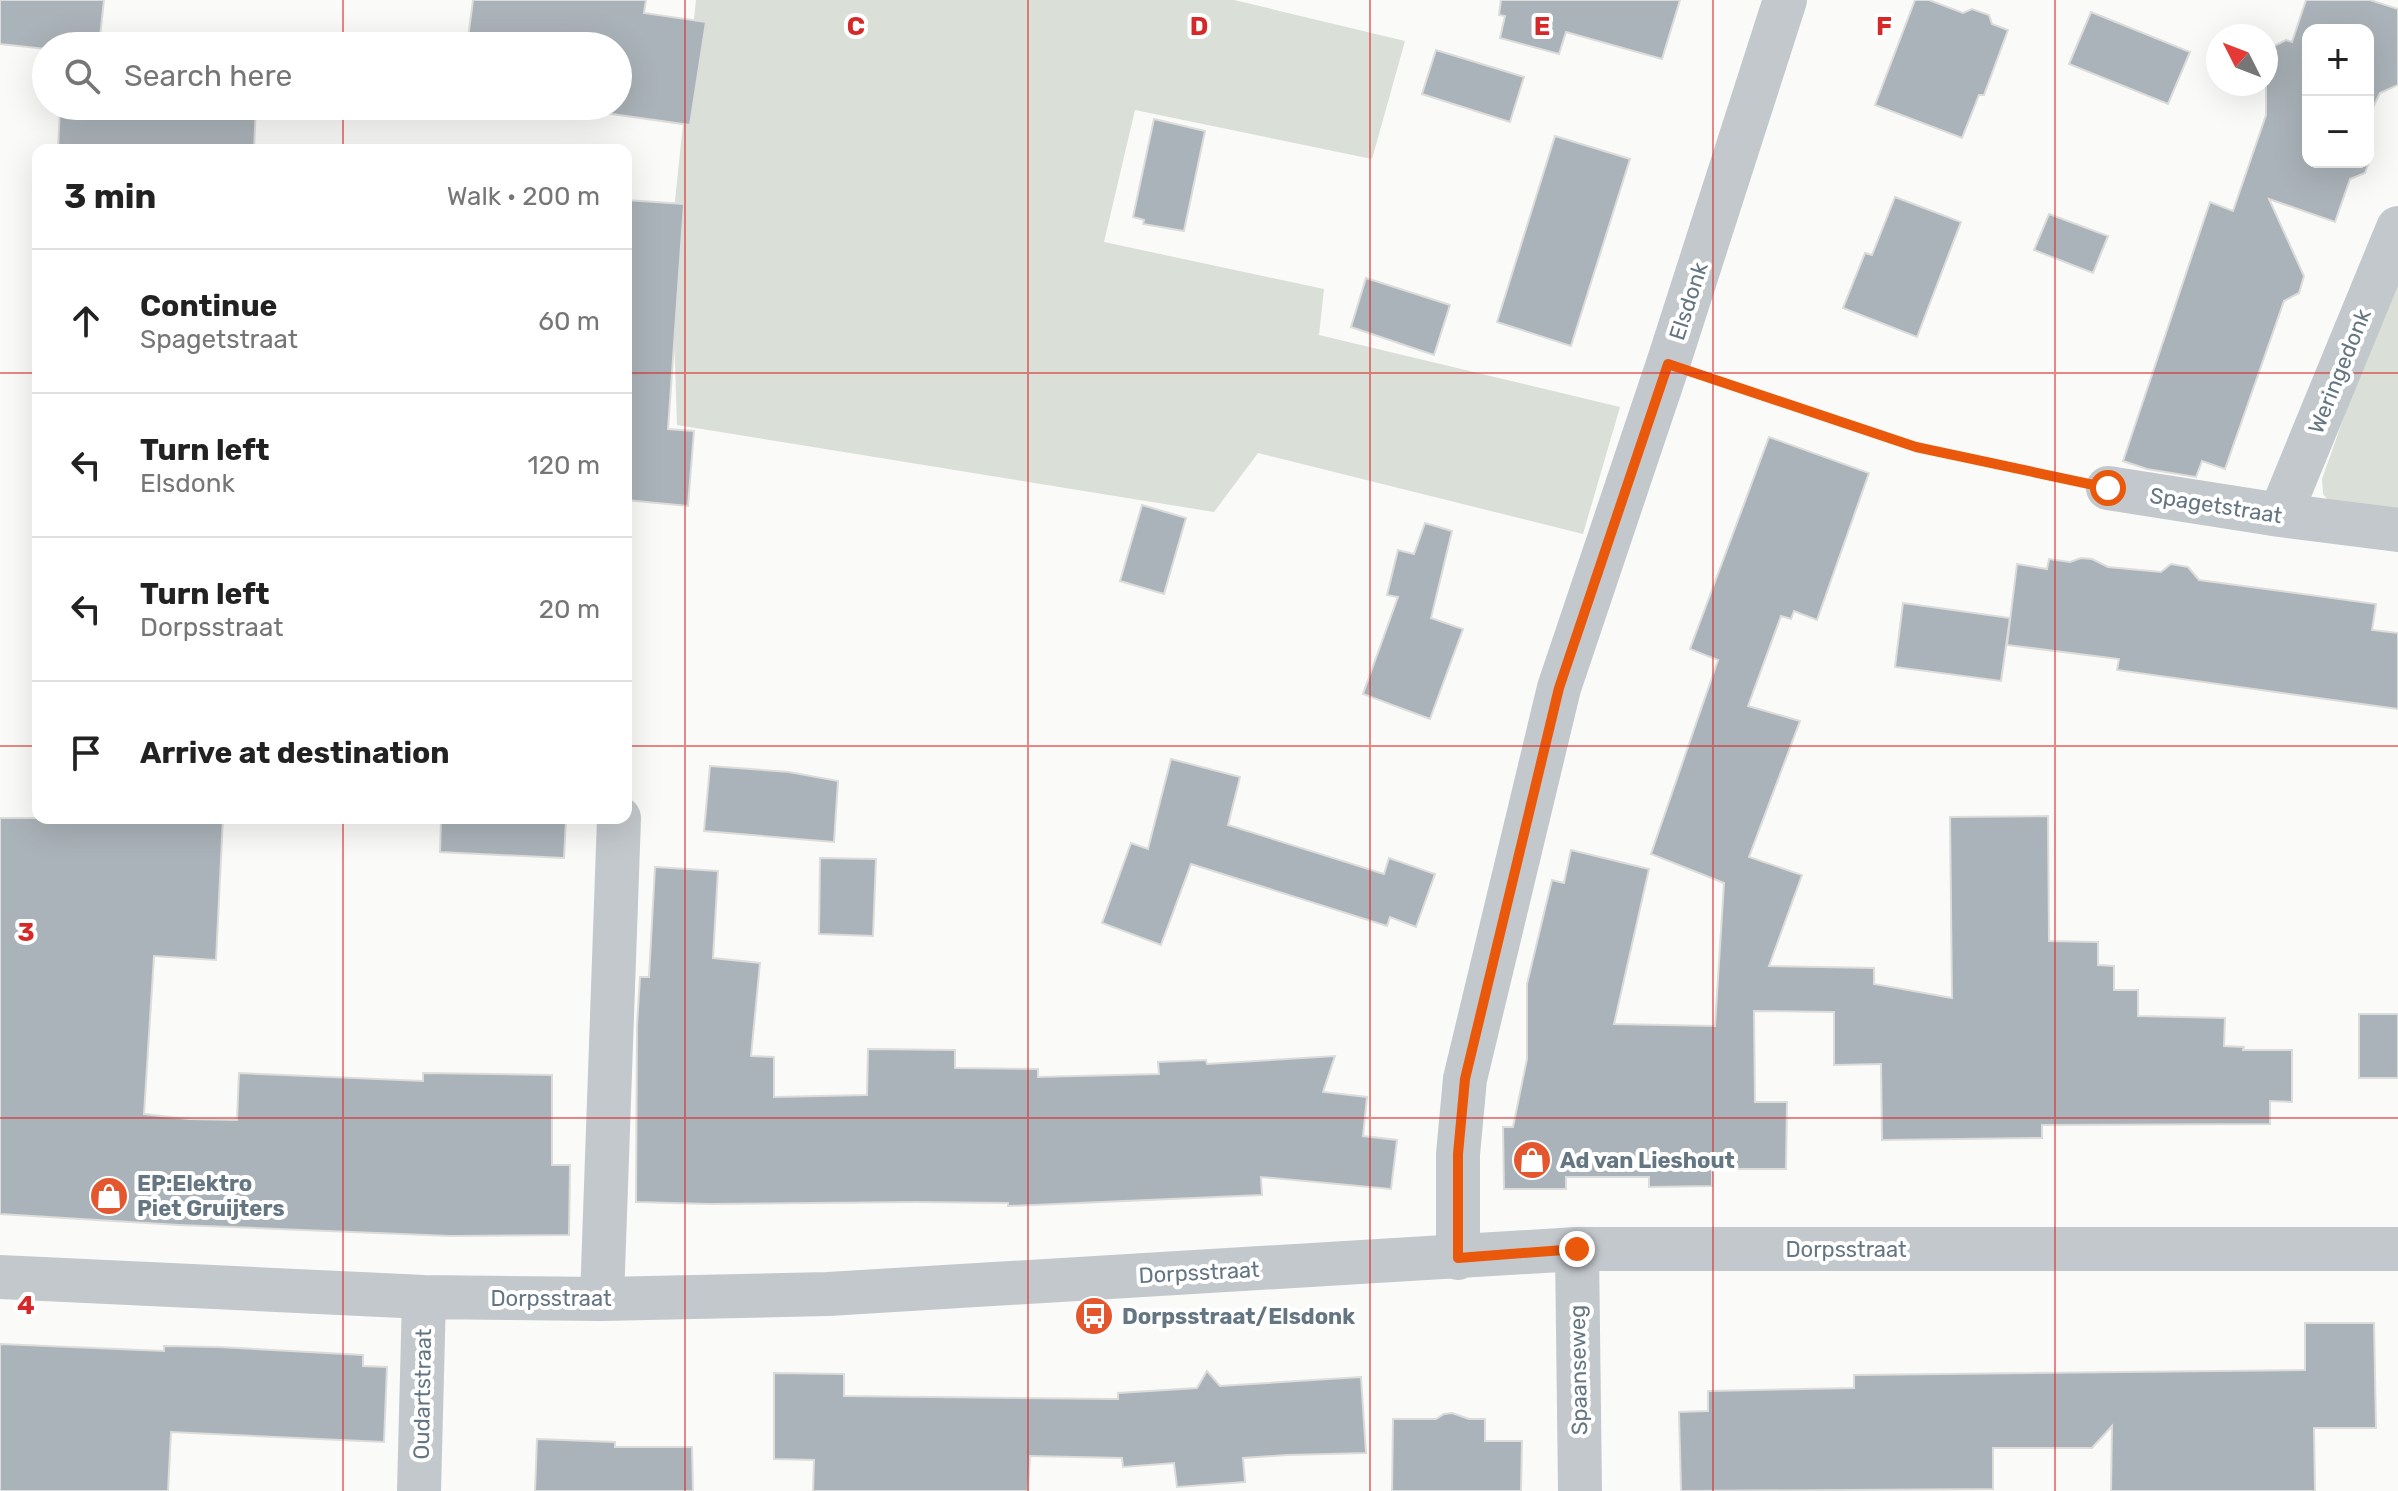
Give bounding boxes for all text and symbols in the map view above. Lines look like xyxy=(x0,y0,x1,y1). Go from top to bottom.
text: C xyxy=(847,11,865,42)
text: D xyxy=(1190,11,1208,42)
text: E xyxy=(1534,11,1550,42)
text: F xyxy=(1876,11,1892,42)
north arrow xyxy=(2206,24,2278,96)
map controls xyxy=(2302,24,2374,168)
button: + xyxy=(2302,24,2374,96)
search box xyxy=(32,32,632,120)
icon: search xyxy=(60,54,104,98)
text: Search here xyxy=(124,58,292,94)
button: − xyxy=(2302,96,2374,168)
text: 3 min xyxy=(64,176,156,217)
text: Walk · 200 m xyxy=(447,181,600,212)
street label: Elsdonk xyxy=(1663,258,1714,344)
text: Continue xyxy=(140,288,277,324)
icon: ahead xyxy=(64,299,108,343)
street label: Weringedonk xyxy=(2302,304,2377,438)
text: 60 m xyxy=(538,306,600,337)
text: Spagetstraat xyxy=(140,324,298,355)
text: Turn left xyxy=(140,432,270,468)
icon: left xyxy=(64,443,108,487)
text: 120 m xyxy=(528,450,600,481)
text: Elsdonk xyxy=(140,468,235,499)
route start xyxy=(2090,470,2126,506)
street label: Spagetstraat xyxy=(2148,482,2284,529)
text: Turn left xyxy=(140,576,270,612)
icon: left xyxy=(64,587,108,631)
text: 20 m xyxy=(539,594,600,625)
text: Dorpsstraat xyxy=(140,612,283,643)
icon: arrive xyxy=(64,731,108,775)
text: Arrive at destination xyxy=(140,735,450,771)
text: 3 xyxy=(17,917,35,948)
shop icon: Ad van Lieshout xyxy=(1511,1139,1553,1181)
place label: Ad van Lieshout xyxy=(1560,1147,1735,1174)
place label: EP:Elektro Piet Gruijters xyxy=(137,1170,285,1222)
shop icon: EP:Elektro Piet Gruijters xyxy=(88,1175,130,1217)
route end xyxy=(1559,1231,1595,1267)
street label: Dorpsstraat xyxy=(1785,1236,1907,1263)
street label: Dorpsstraat xyxy=(1138,1256,1261,1289)
street label: Dorpsstraat xyxy=(490,1285,612,1312)
text: 4 xyxy=(17,1290,35,1321)
bus stop icon: Dorpsstraat/Elsdonk xyxy=(1073,1295,1115,1337)
place label: Dorpsstraat/Elsdonk xyxy=(1122,1303,1355,1330)
street label: Spaanseweg xyxy=(1564,1305,1593,1435)
street label: Oudartstraat xyxy=(408,1328,437,1460)

